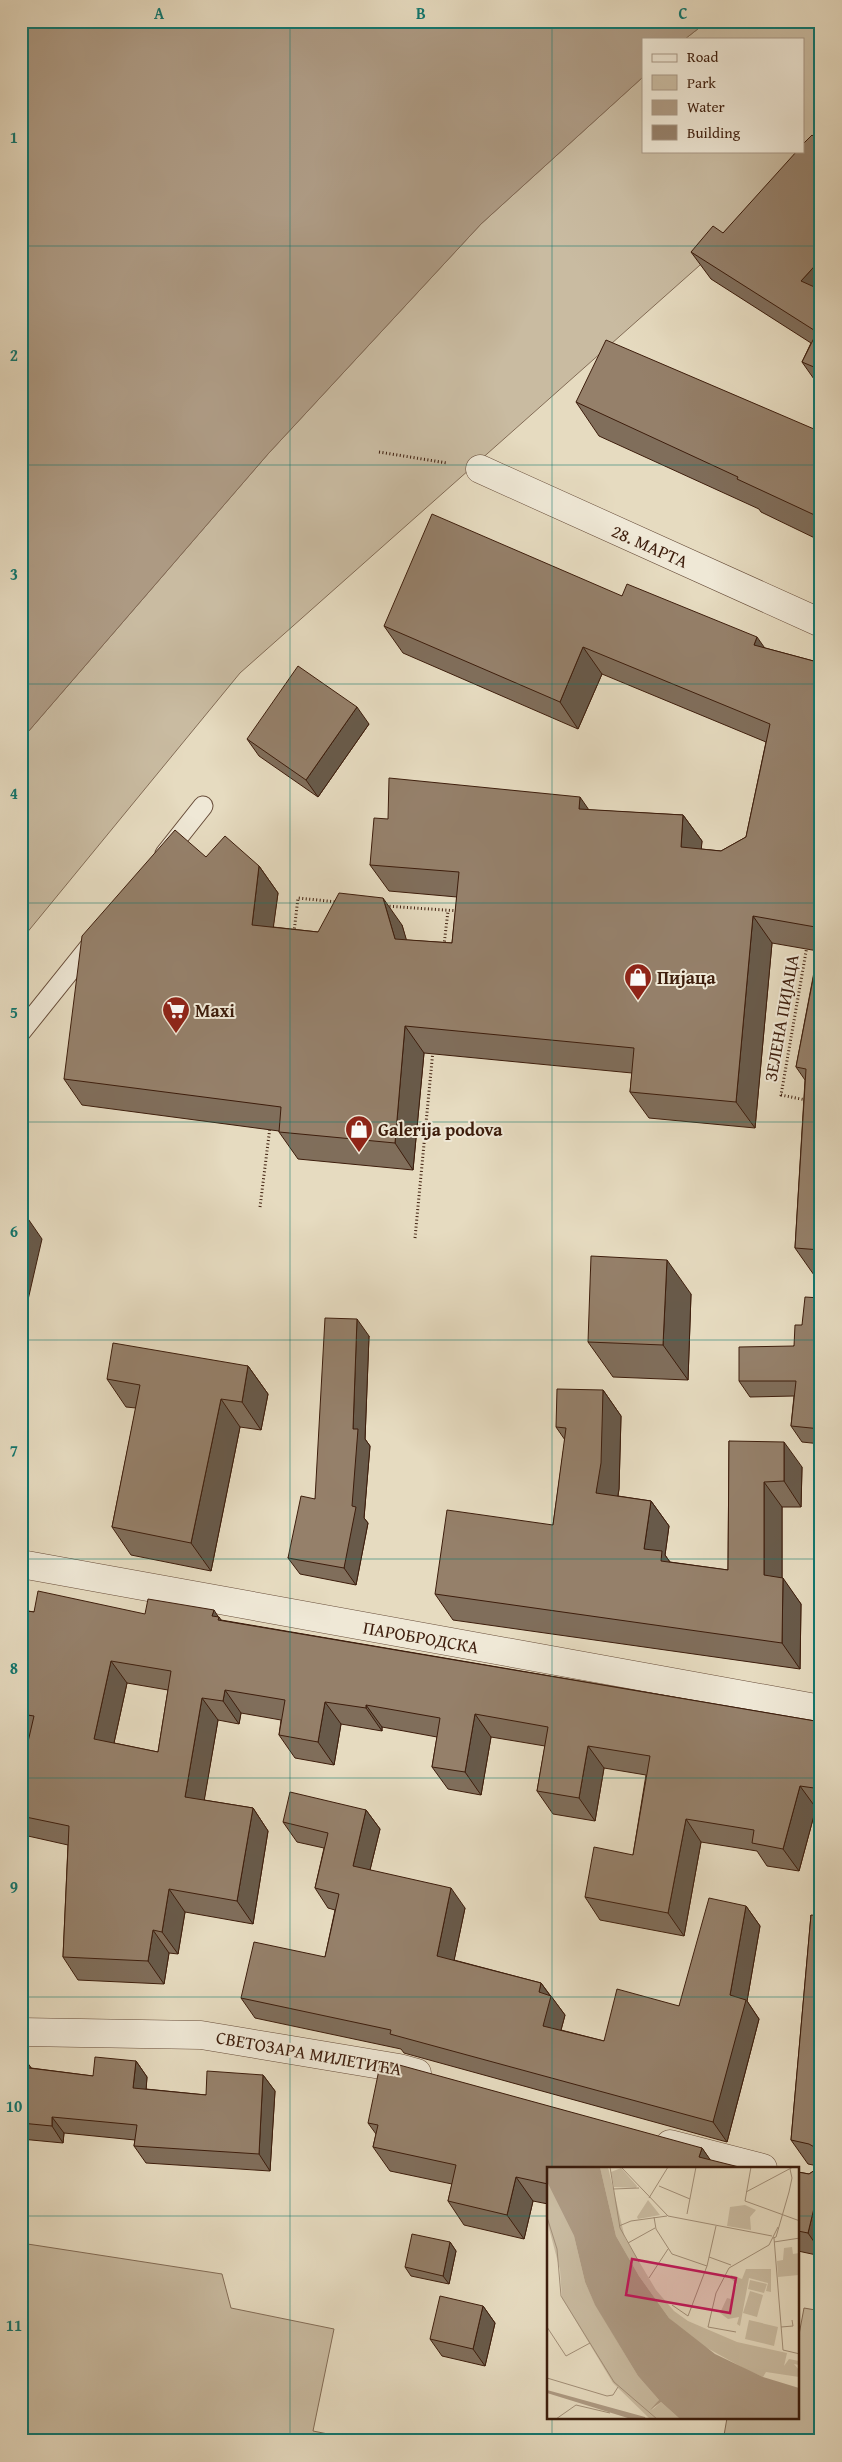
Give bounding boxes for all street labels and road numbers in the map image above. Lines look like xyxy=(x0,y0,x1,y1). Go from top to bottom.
street label: 28. МАРТА xyxy=(607,517,693,575)
street label: ЗЕЛЕНА ПИЈАЦА xyxy=(757,952,805,1084)
street label: ПАРОБРОДСКА xyxy=(361,1614,481,1660)
street label: СВЕТОЗАРА МИЛЕТИЋА xyxy=(214,2023,404,2083)

